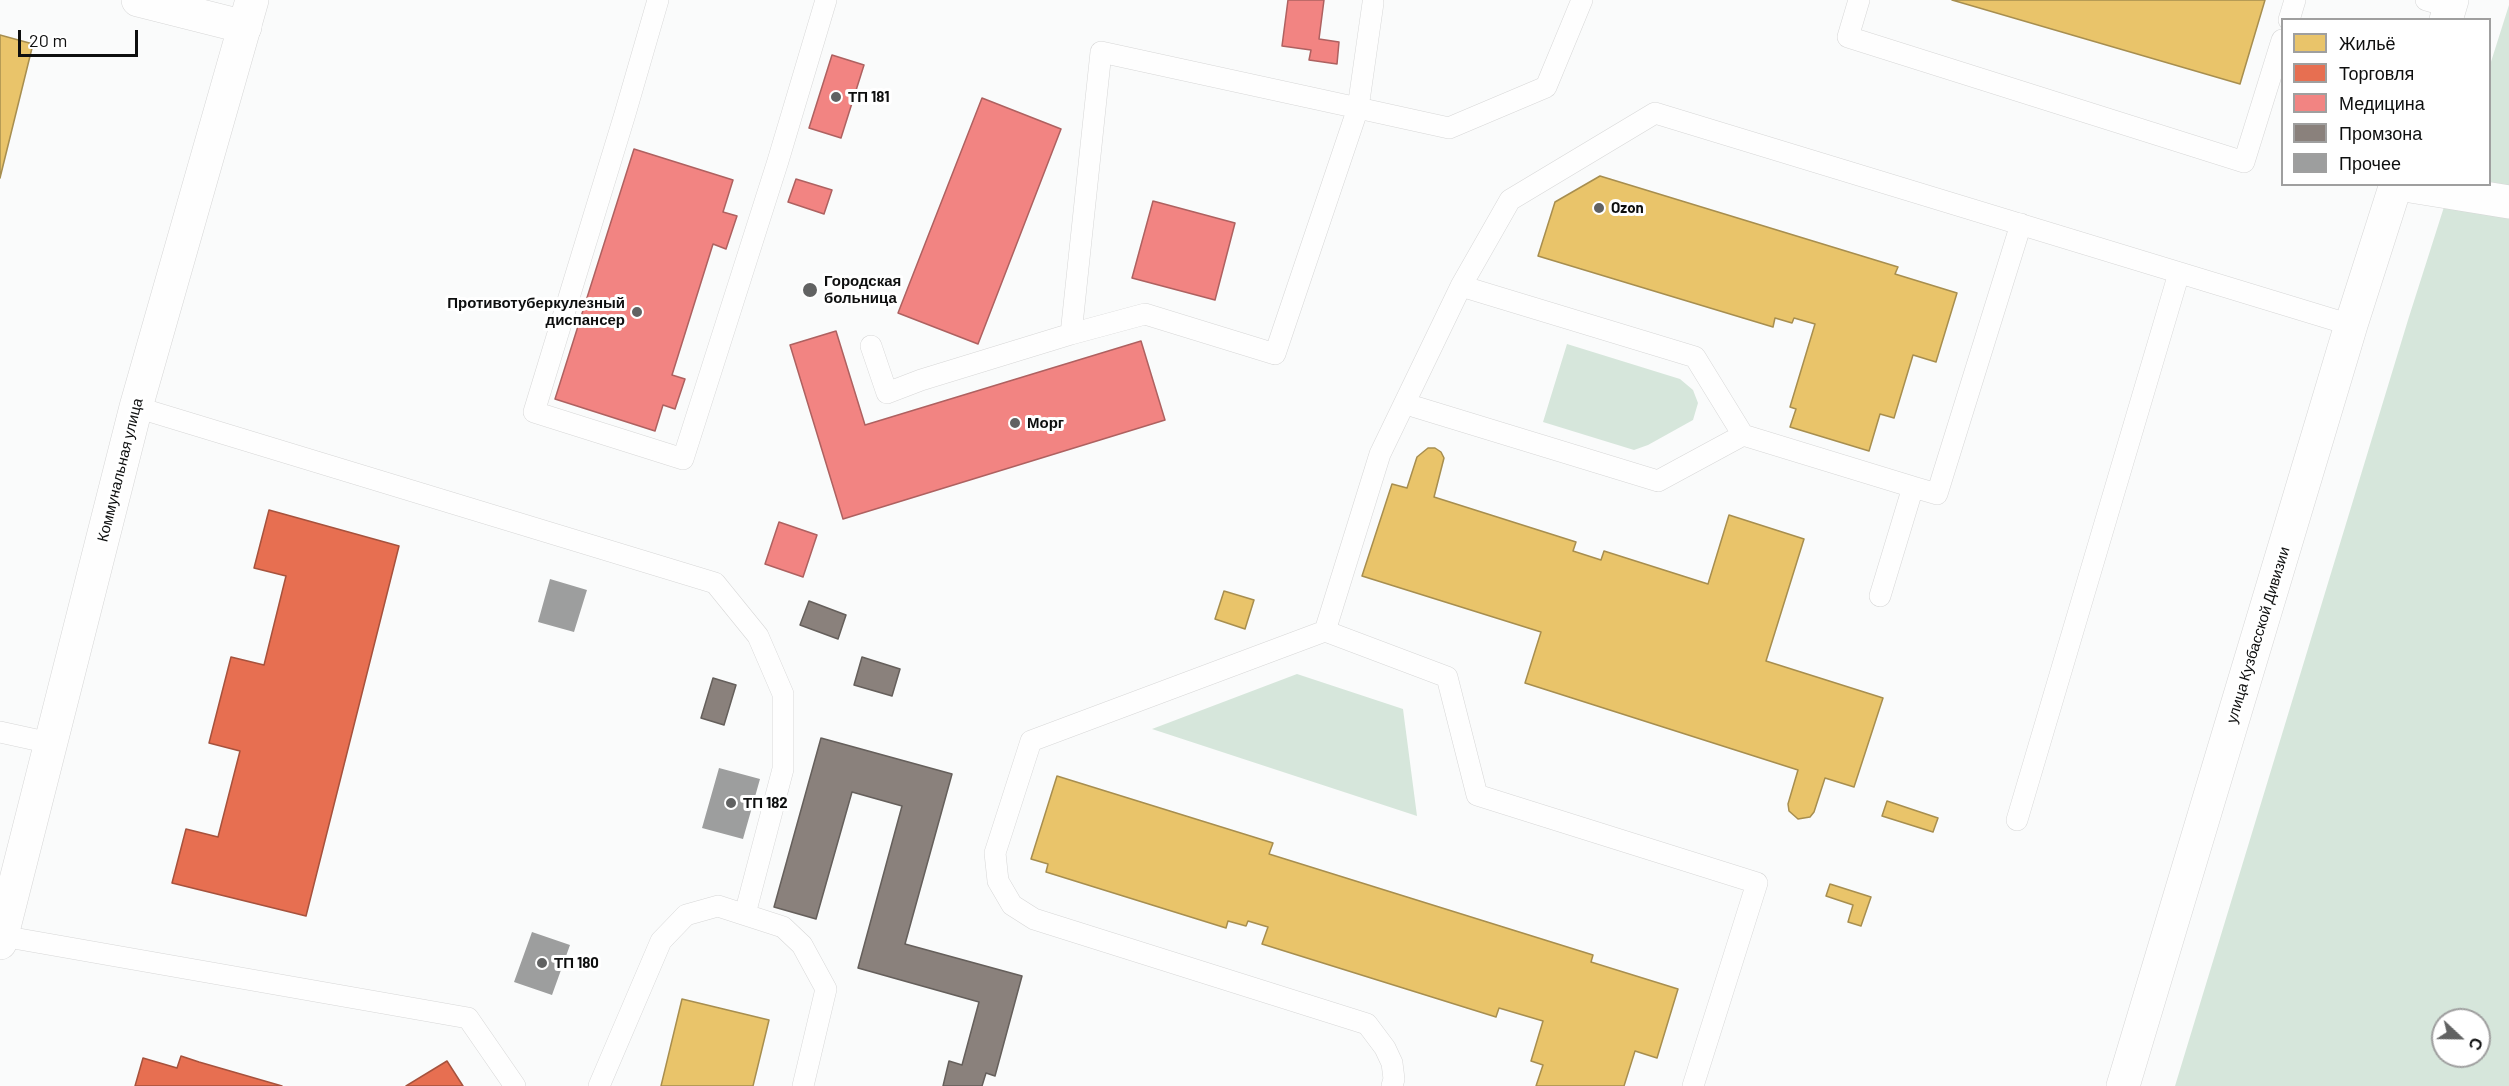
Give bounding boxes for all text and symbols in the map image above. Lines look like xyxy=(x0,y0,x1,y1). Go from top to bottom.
scale bar xyxy=(21,18,141,56)
legend xyxy=(2281,18,2491,186)
text: 20 m xyxy=(29,29,67,51)
text: Жильё xyxy=(2339,32,2396,54)
text: Торговля xyxy=(2339,62,2414,84)
place label: ТП 181 xyxy=(848,88,890,106)
marker: ТП 181 xyxy=(829,90,843,104)
text: Медицина xyxy=(2339,92,2425,114)
text: Промзона xyxy=(2339,122,2422,144)
text: Прочее xyxy=(2339,152,2401,174)
place label: Ozon xyxy=(1611,199,1644,217)
marker: Ozon xyxy=(1592,201,1606,215)
place label: Городская больница xyxy=(824,272,901,307)
marker: Городская больница xyxy=(801,281,819,299)
place label: Противотуберкулезный диспансер xyxy=(447,294,625,329)
marker: Противотуберкулезный диспансер xyxy=(630,305,644,319)
street label: Коммунальная улица xyxy=(93,396,147,544)
place label: Морг xyxy=(1027,414,1064,432)
marker: Морг xyxy=(1008,416,1022,430)
street label: улица Кузбасской Дивизии xyxy=(2223,545,2293,725)
place label: ТП 182 xyxy=(743,794,788,812)
marker: ТП 182 xyxy=(724,796,738,810)
place label: ТП 180 xyxy=(554,954,599,972)
marker: ТП 180 xyxy=(535,956,549,970)
north arrow xyxy=(2431,1008,2491,1068)
text: С xyxy=(2465,1035,2487,1053)

